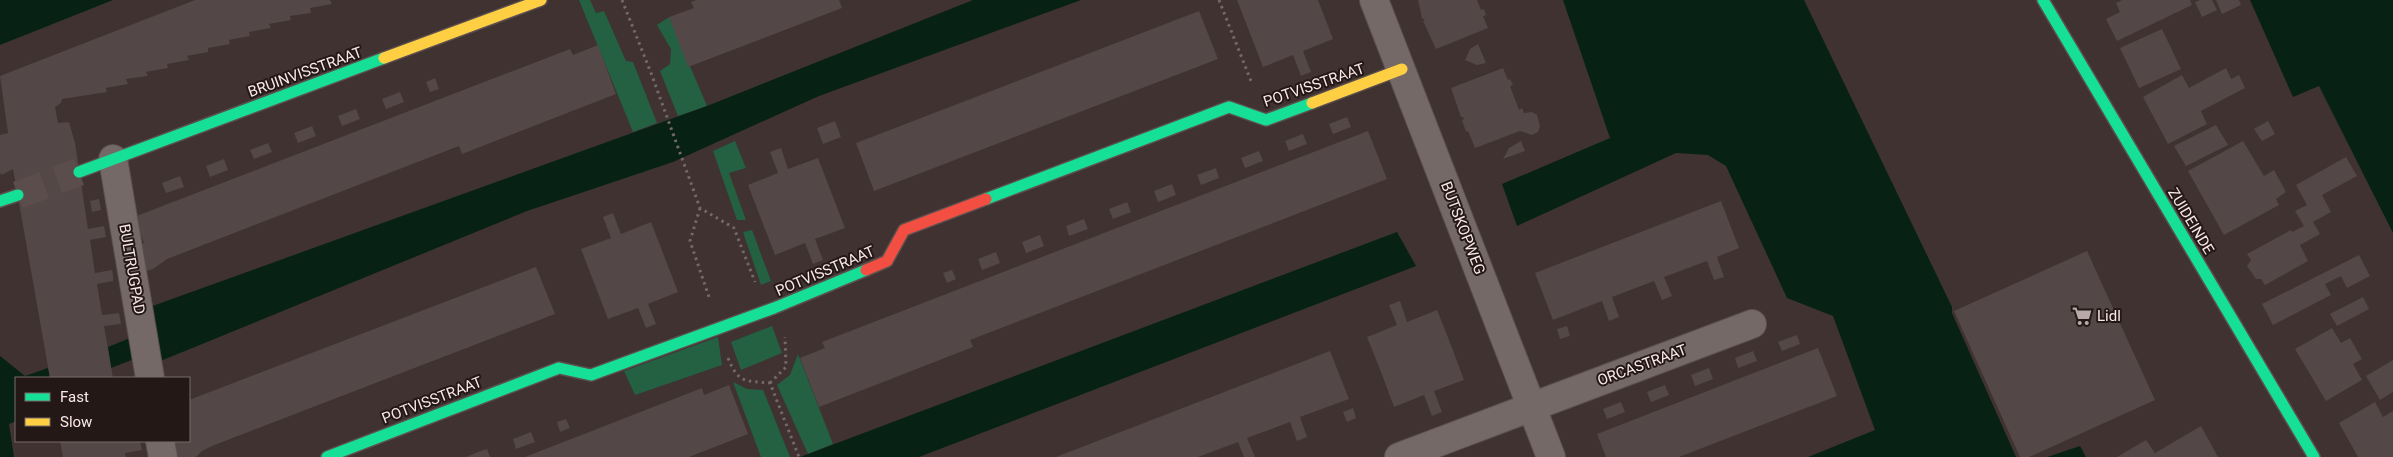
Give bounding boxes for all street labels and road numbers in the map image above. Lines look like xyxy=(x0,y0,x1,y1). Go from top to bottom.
street label: BRUINVISSTRAAT xyxy=(245,43,365,101)
street label: POTVISSTRAAT xyxy=(1261,59,1367,111)
street label: BUTSKOPWEG xyxy=(1437,179,1489,277)
street label: ZUIDEINDE xyxy=(2164,185,2218,258)
street label: BULTRUGPAD xyxy=(115,222,149,316)
street label: POTVISSTRAAT xyxy=(773,242,877,300)
street label: ORCASTRAAT xyxy=(1595,340,1689,389)
street label: POTVISSTRAAT xyxy=(379,373,485,427)

